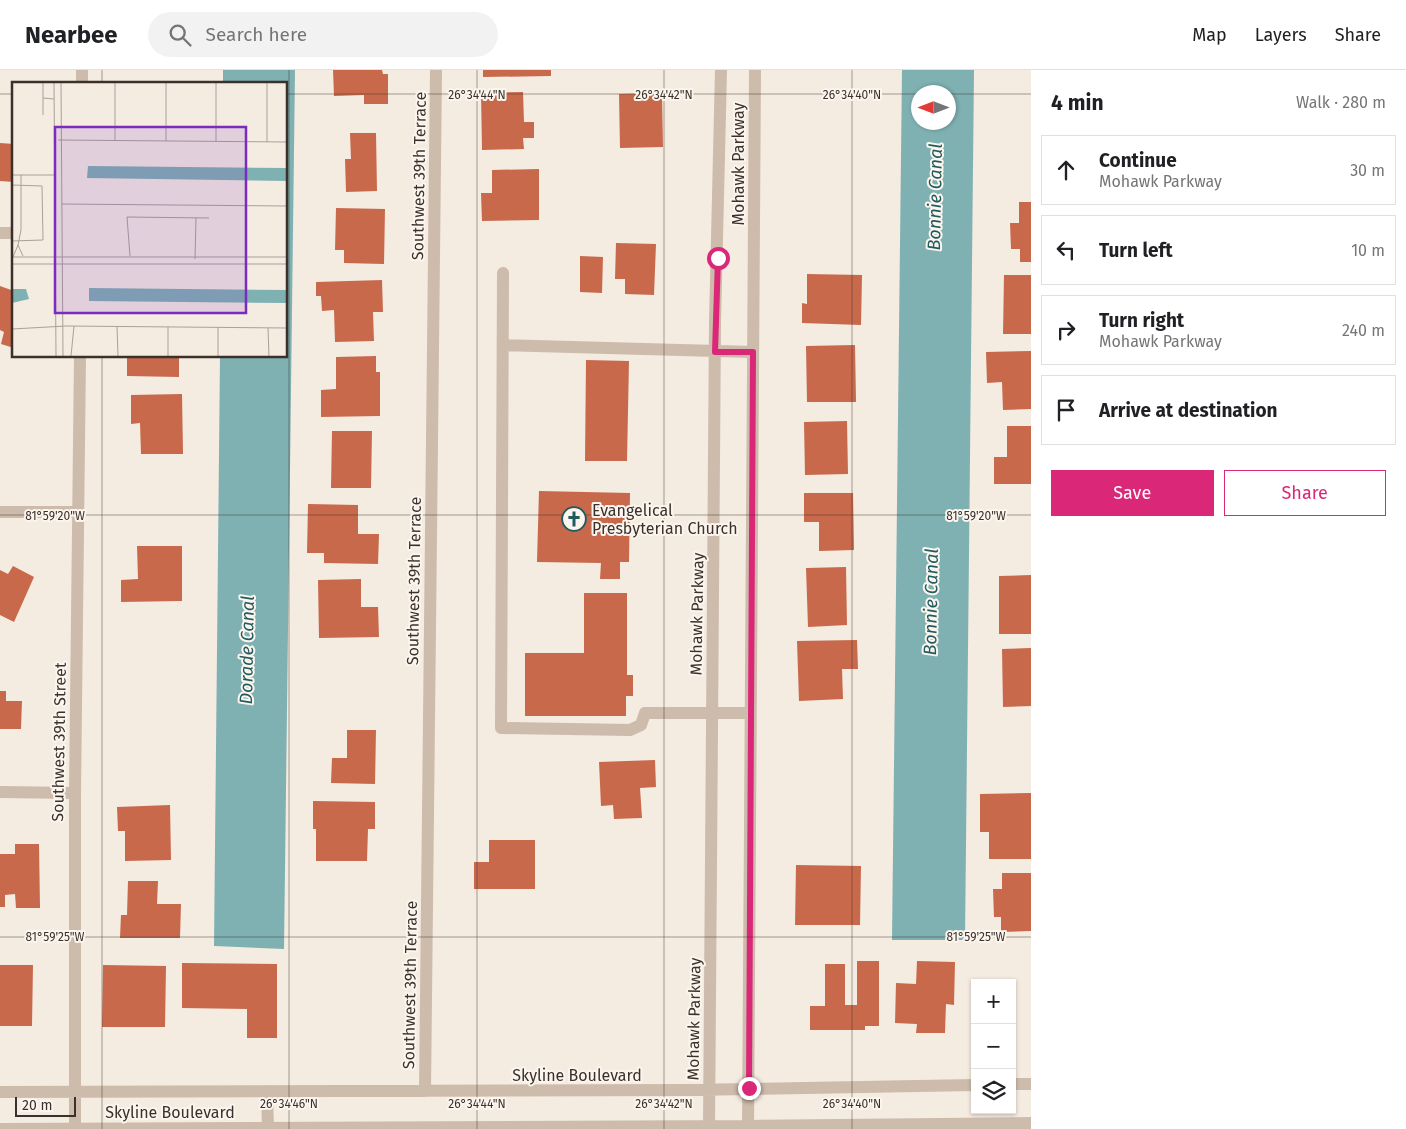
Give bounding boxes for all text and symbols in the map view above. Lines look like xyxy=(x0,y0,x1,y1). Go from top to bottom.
search box xyxy=(148,12,498,57)
text: Nearbee xyxy=(25,21,118,49)
icon: search xyxy=(166,21,194,49)
text: Search here xyxy=(206,23,307,46)
text: Map xyxy=(1192,24,1227,46)
text: Layers xyxy=(1255,24,1307,46)
text: Share xyxy=(1335,24,1381,46)
inset map xyxy=(12,82,288,358)
north arrow xyxy=(911,85,956,130)
text: 26°34'44"N xyxy=(448,88,506,102)
text: 26°34'42"N xyxy=(635,88,693,102)
text: 26°34'40"N xyxy=(823,88,881,102)
text: 4 min xyxy=(1051,90,1104,116)
street label: Southwest 39th Terrace xyxy=(408,92,430,260)
text: Walk · 280 m xyxy=(1296,93,1386,112)
street label: Mohawk Parkway xyxy=(729,102,748,225)
water label: Bonnie Canal xyxy=(923,143,947,251)
text: Continue xyxy=(1099,149,1177,172)
icon: ahead xyxy=(1052,156,1080,184)
text: 30 m xyxy=(1350,161,1385,180)
text: Mohawk Parkway xyxy=(1099,172,1222,191)
icon: left xyxy=(1052,236,1080,264)
text: Turn left xyxy=(1099,239,1173,262)
text: 10 m xyxy=(1351,241,1385,260)
route start xyxy=(707,247,730,270)
text: Turn right xyxy=(1099,309,1184,332)
icon: right xyxy=(1052,316,1080,344)
text: 240 m xyxy=(1342,321,1385,340)
text: Mohawk Parkway xyxy=(1099,332,1222,351)
icon: arrive xyxy=(1052,396,1080,424)
text: Arrive at destination xyxy=(1099,399,1278,422)
button: Save xyxy=(1051,470,1214,516)
button: Share xyxy=(1224,470,1386,516)
street label: Southwest 39th Terrace xyxy=(403,497,425,665)
place label: Evangelical Presbyterian Church xyxy=(592,501,738,538)
church icon: Evangelical Presbyterian Church xyxy=(561,506,587,532)
text: 81°59'20"W xyxy=(25,509,85,523)
text: 81°59'20"W xyxy=(946,509,1006,523)
water label: Bonnie Canal xyxy=(919,548,943,656)
street label: Mohawk Parkway xyxy=(686,552,708,676)
water label: Dorade Canal xyxy=(235,595,259,705)
street label: Southwest 39th Street xyxy=(48,662,70,822)
street label: Southwest 39th Terrace xyxy=(399,901,421,1069)
text: 81°59'25"W xyxy=(26,930,84,944)
text: 81°59'25"W xyxy=(947,930,1005,944)
street label: Mohawk Parkway xyxy=(683,957,705,1081)
map controls xyxy=(971,979,1016,1114)
button: + xyxy=(971,979,1016,1024)
button: − xyxy=(971,1024,1016,1069)
street label: Skyline Boulevard xyxy=(512,1066,642,1085)
button: layers xyxy=(971,1069,1016,1114)
route end xyxy=(738,1077,761,1100)
scale bar xyxy=(15,1094,76,1117)
text: 20 m xyxy=(22,1097,52,1114)
text: 26°34'46"N xyxy=(260,1097,318,1111)
text: 26°34'44"N xyxy=(448,1097,506,1111)
text: 26°34'42"N xyxy=(635,1097,693,1111)
text: 26°34'40"N xyxy=(823,1097,881,1111)
street label: Skyline Boulevard xyxy=(105,1103,235,1122)

